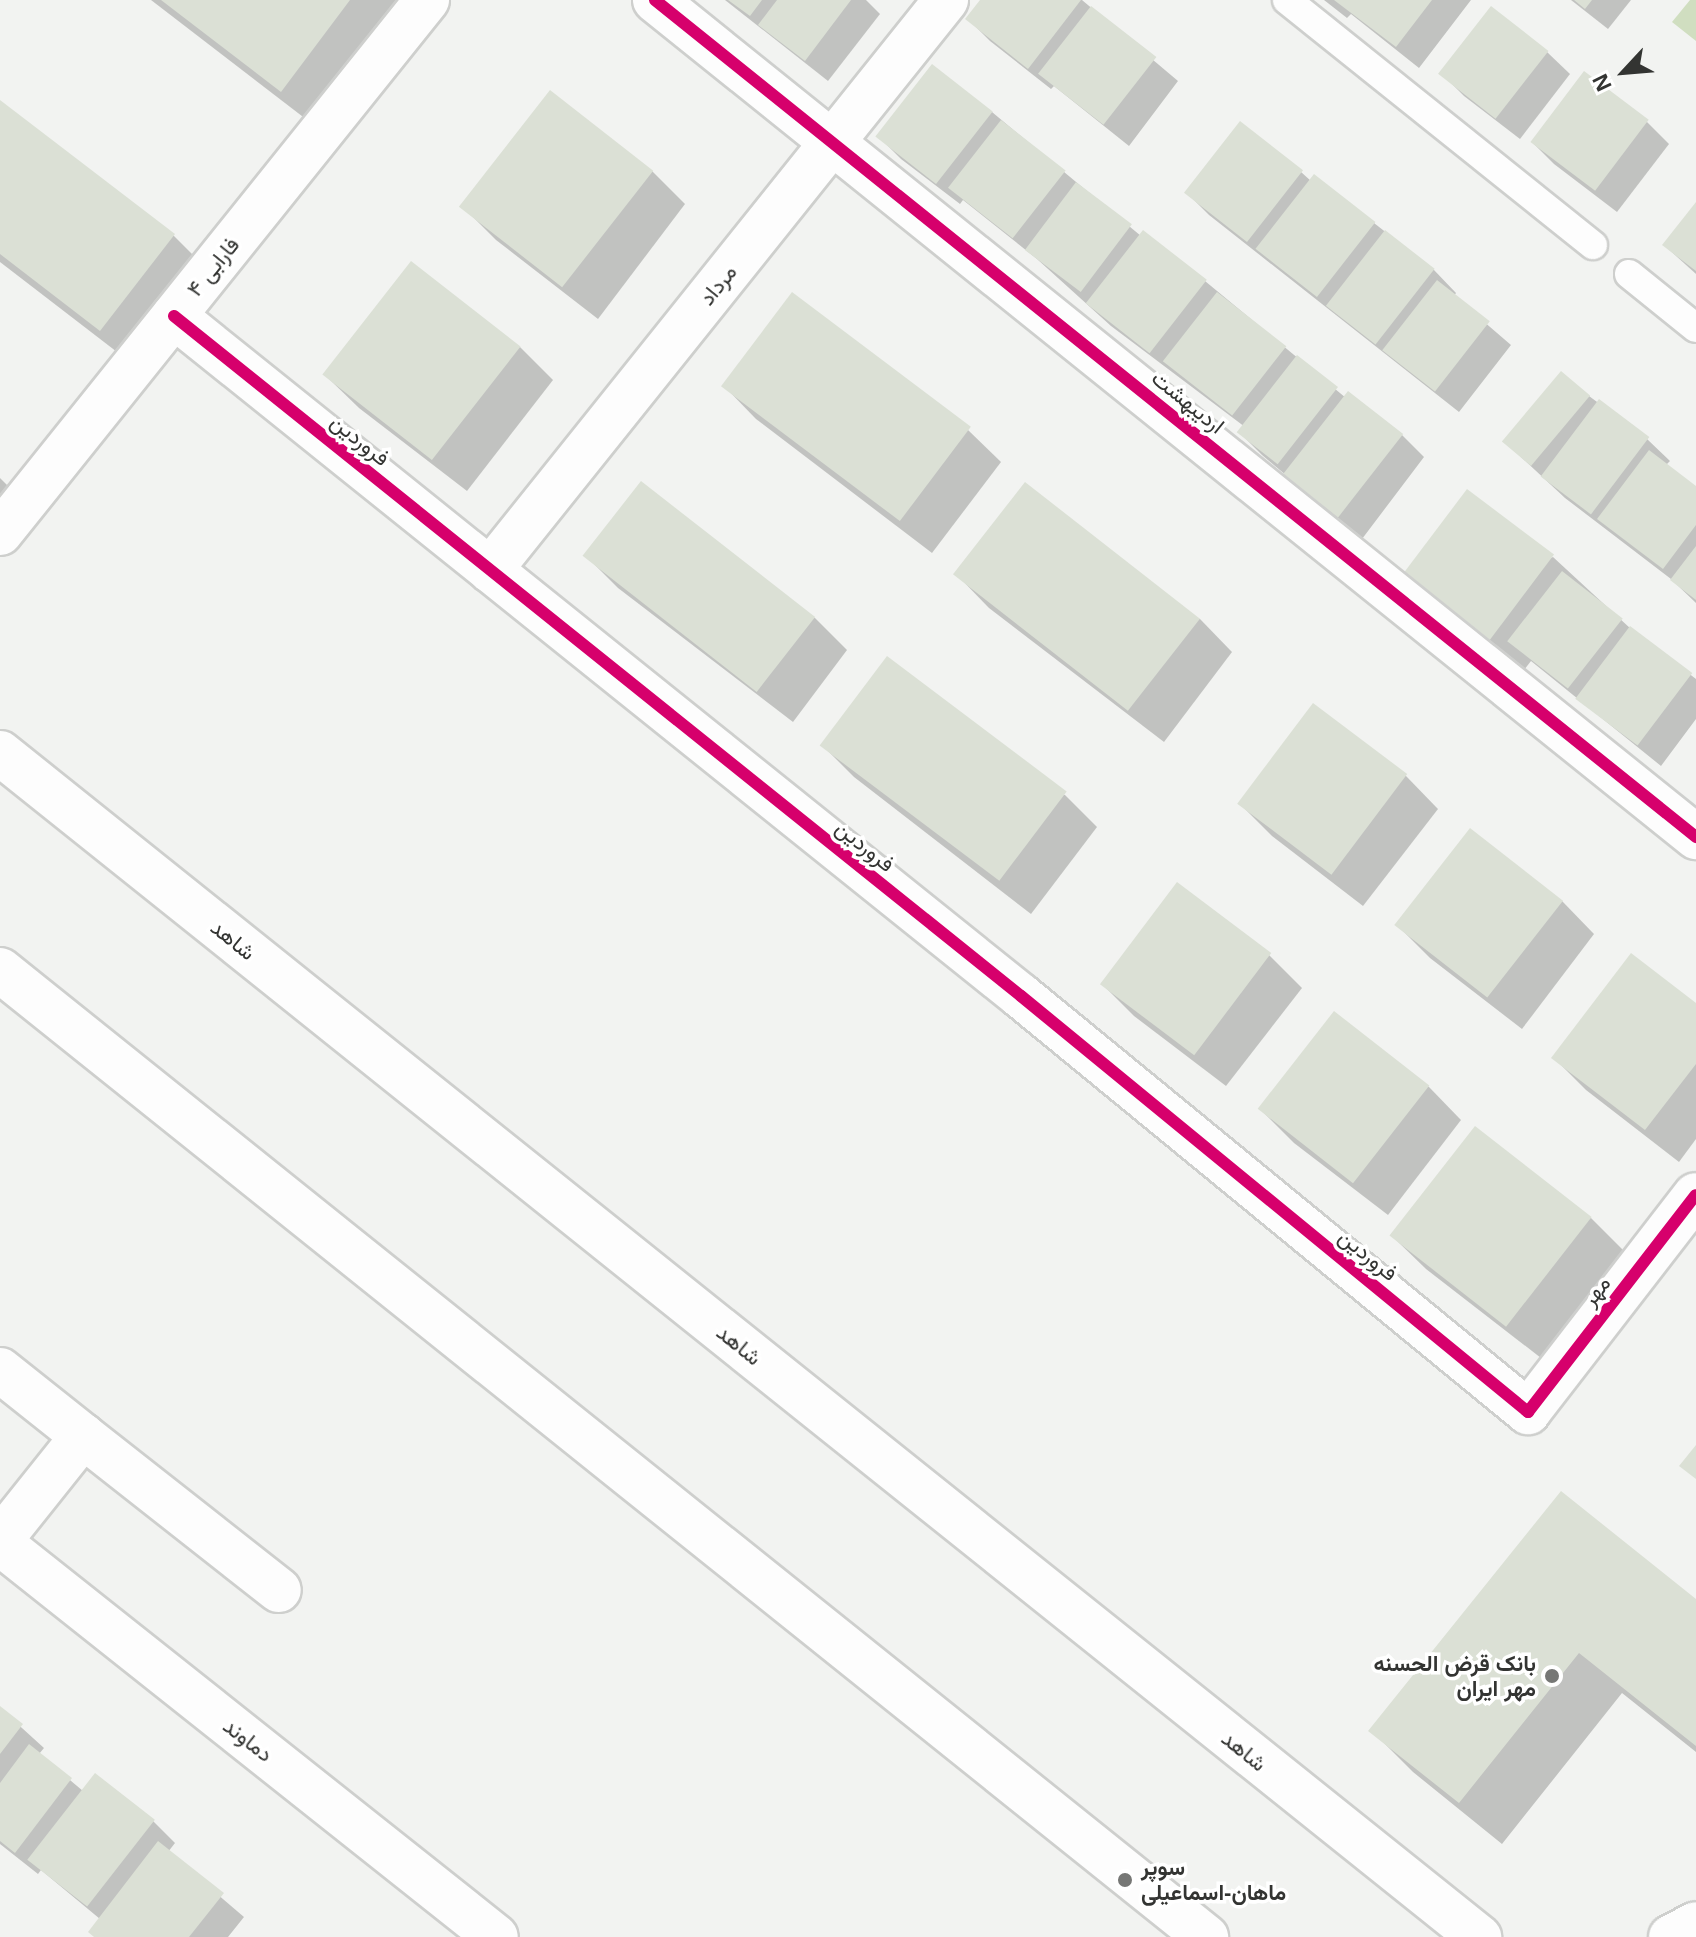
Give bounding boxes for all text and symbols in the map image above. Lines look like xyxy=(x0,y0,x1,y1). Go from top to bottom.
north arrow xyxy=(1584,32,1664,112)
text: N xyxy=(1587,70,1617,95)
street label: فارابی ۴ xyxy=(181,232,245,302)
street label: مرداد xyxy=(694,259,742,311)
street label: اردیبهشت xyxy=(1146,365,1230,439)
street label: فروردین xyxy=(325,408,395,472)
street label: فروردین xyxy=(830,814,900,878)
street label: شاهد xyxy=(205,914,261,966)
street label: فروردین xyxy=(1333,1223,1403,1287)
street label: مهر xyxy=(1576,1271,1616,1311)
street label: شاهد xyxy=(711,1319,767,1371)
place label: بانک قرض الحسنه مهر ایران xyxy=(1373,1650,1536,1702)
marker: بانک قرض الحسنه مهر ایران xyxy=(1543,1667,1561,1685)
street label: دماوند xyxy=(218,1712,278,1768)
street label: شاهد xyxy=(1216,1725,1272,1777)
place label: سوپر ماهان-اسماعیلی xyxy=(1141,1854,1286,1906)
marker: سوپر ماهان-اسماعیلی xyxy=(1116,1871,1134,1889)

